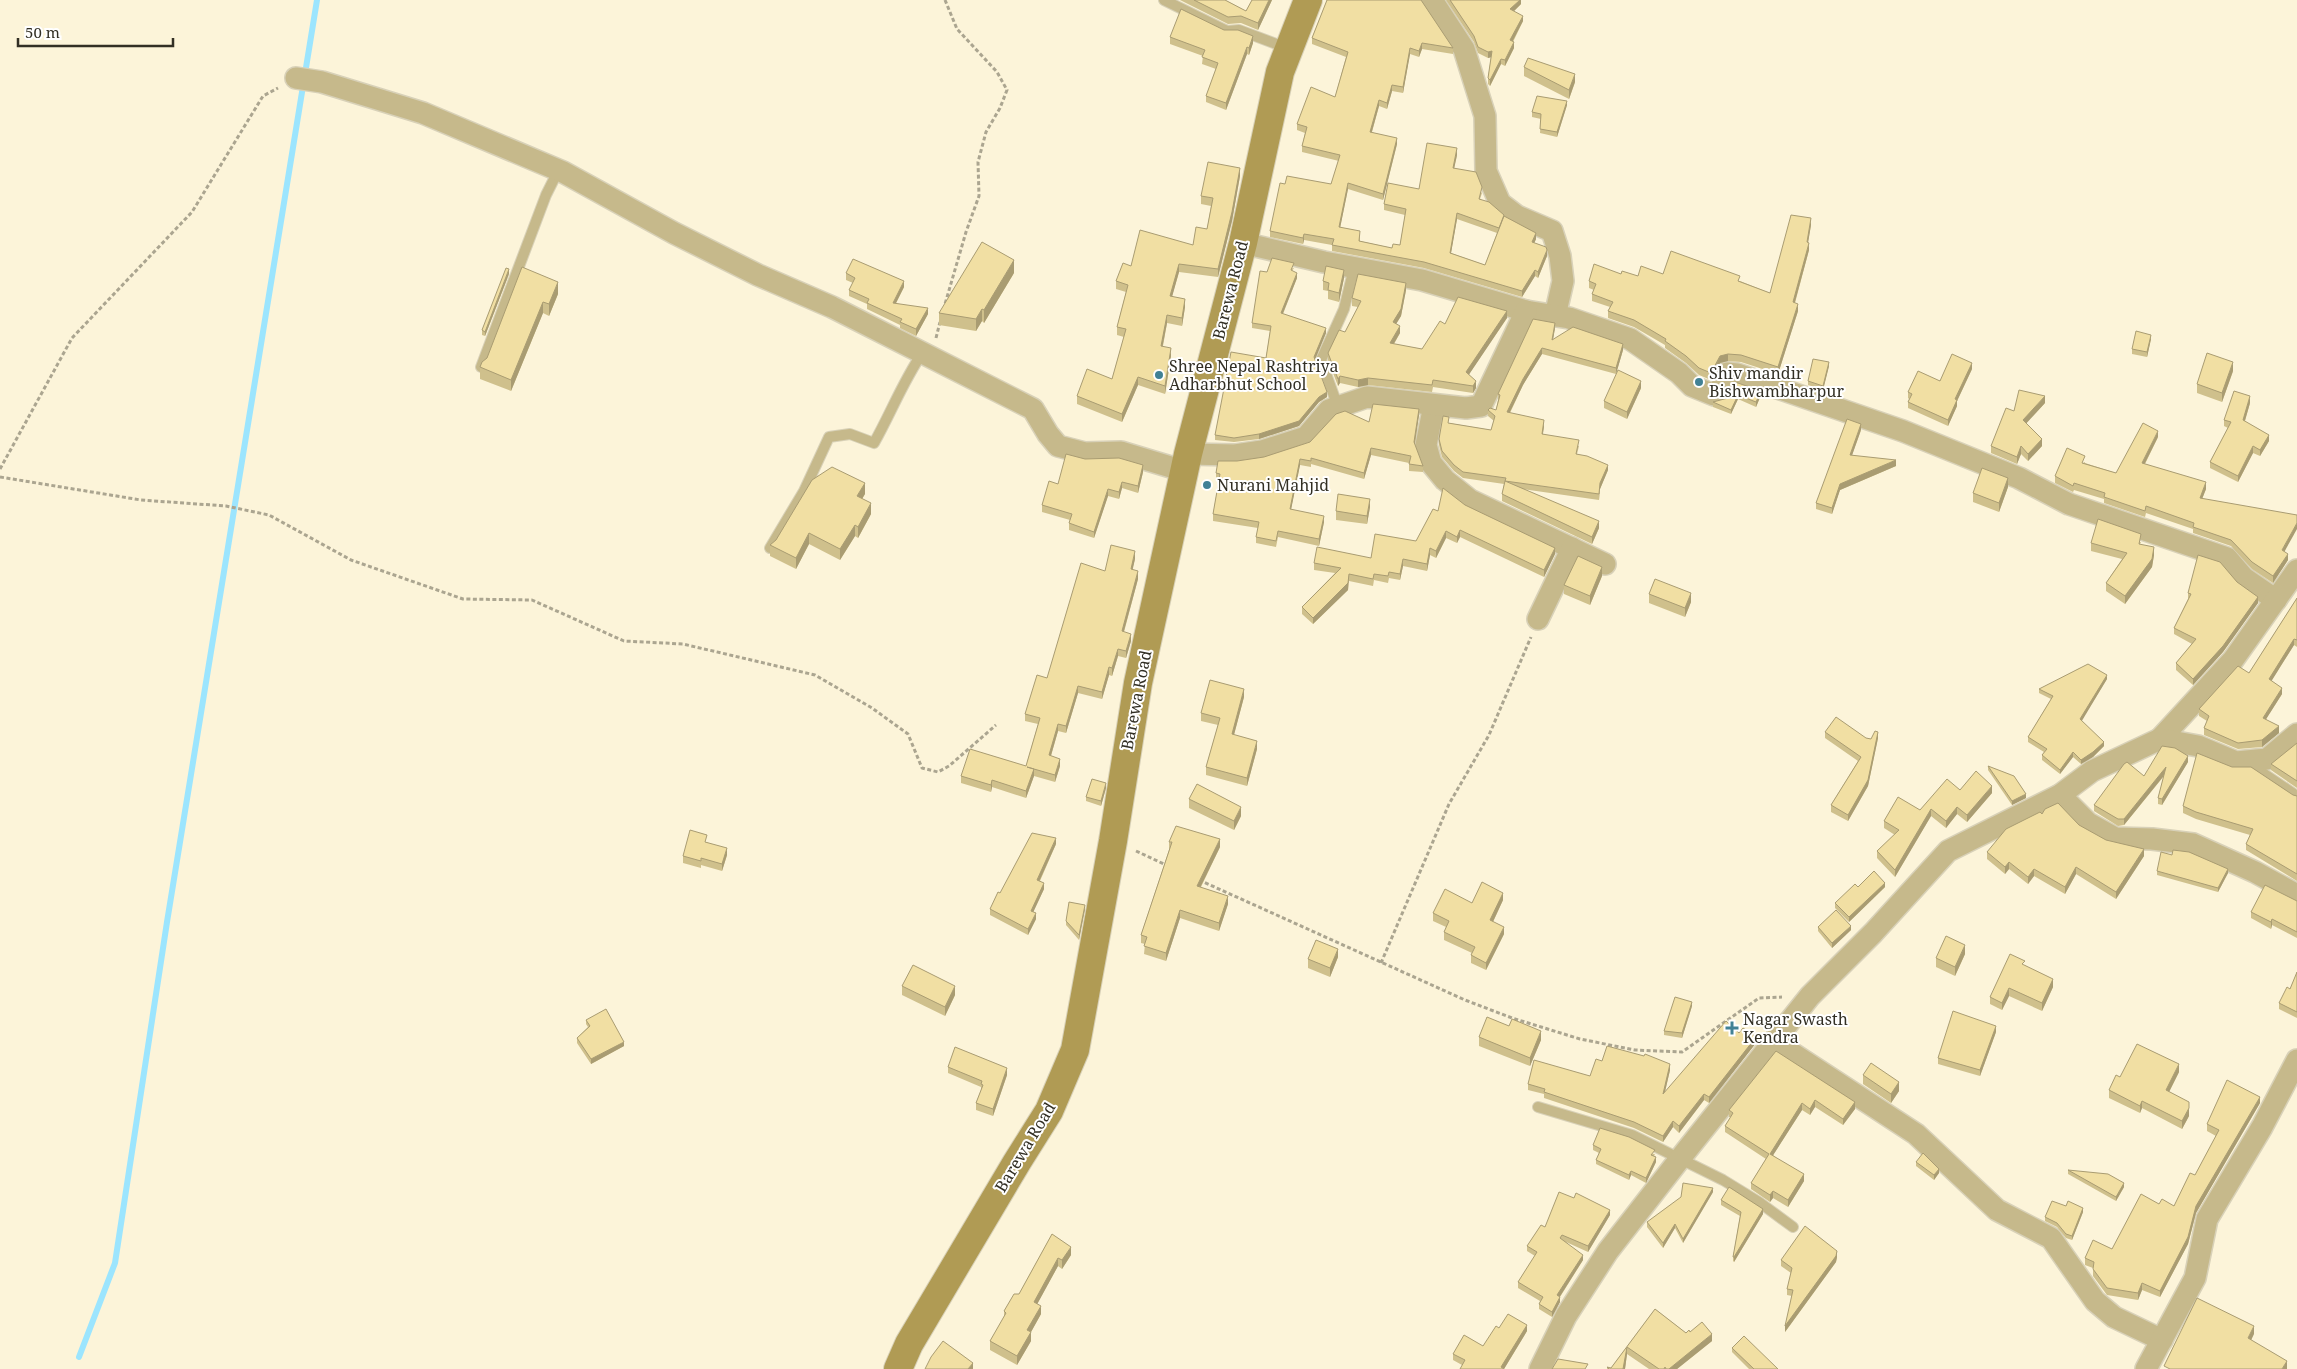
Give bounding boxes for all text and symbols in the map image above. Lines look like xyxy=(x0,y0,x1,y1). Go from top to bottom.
scale bar xyxy=(18,15,172,47)
text: 50 m xyxy=(25,22,60,42)
street label: Barewa Road xyxy=(1207,238,1253,342)
place label: Shree Nepal Rashtriya Adharbhut School xyxy=(1169,355,1339,395)
place label: Shiv mandir Bishwambharpur xyxy=(1709,362,1844,402)
marker: Shree Nepal Rashtriya Adharbhut School xyxy=(1153,369,1165,381)
marker: Shiv mandir Bishwambharpur xyxy=(1693,376,1705,388)
place label: Nurani Mahjid xyxy=(1217,474,1329,496)
marker: Nurani Mahjid xyxy=(1201,479,1213,491)
street label: Barewa Road xyxy=(1116,648,1156,752)
place label: Nagar Swasth Kendra xyxy=(1743,1008,1848,1048)
marker: Nagar Swasth Kendra xyxy=(1725,1021,1739,1035)
street label: Barewa Road xyxy=(990,1098,1061,1196)

